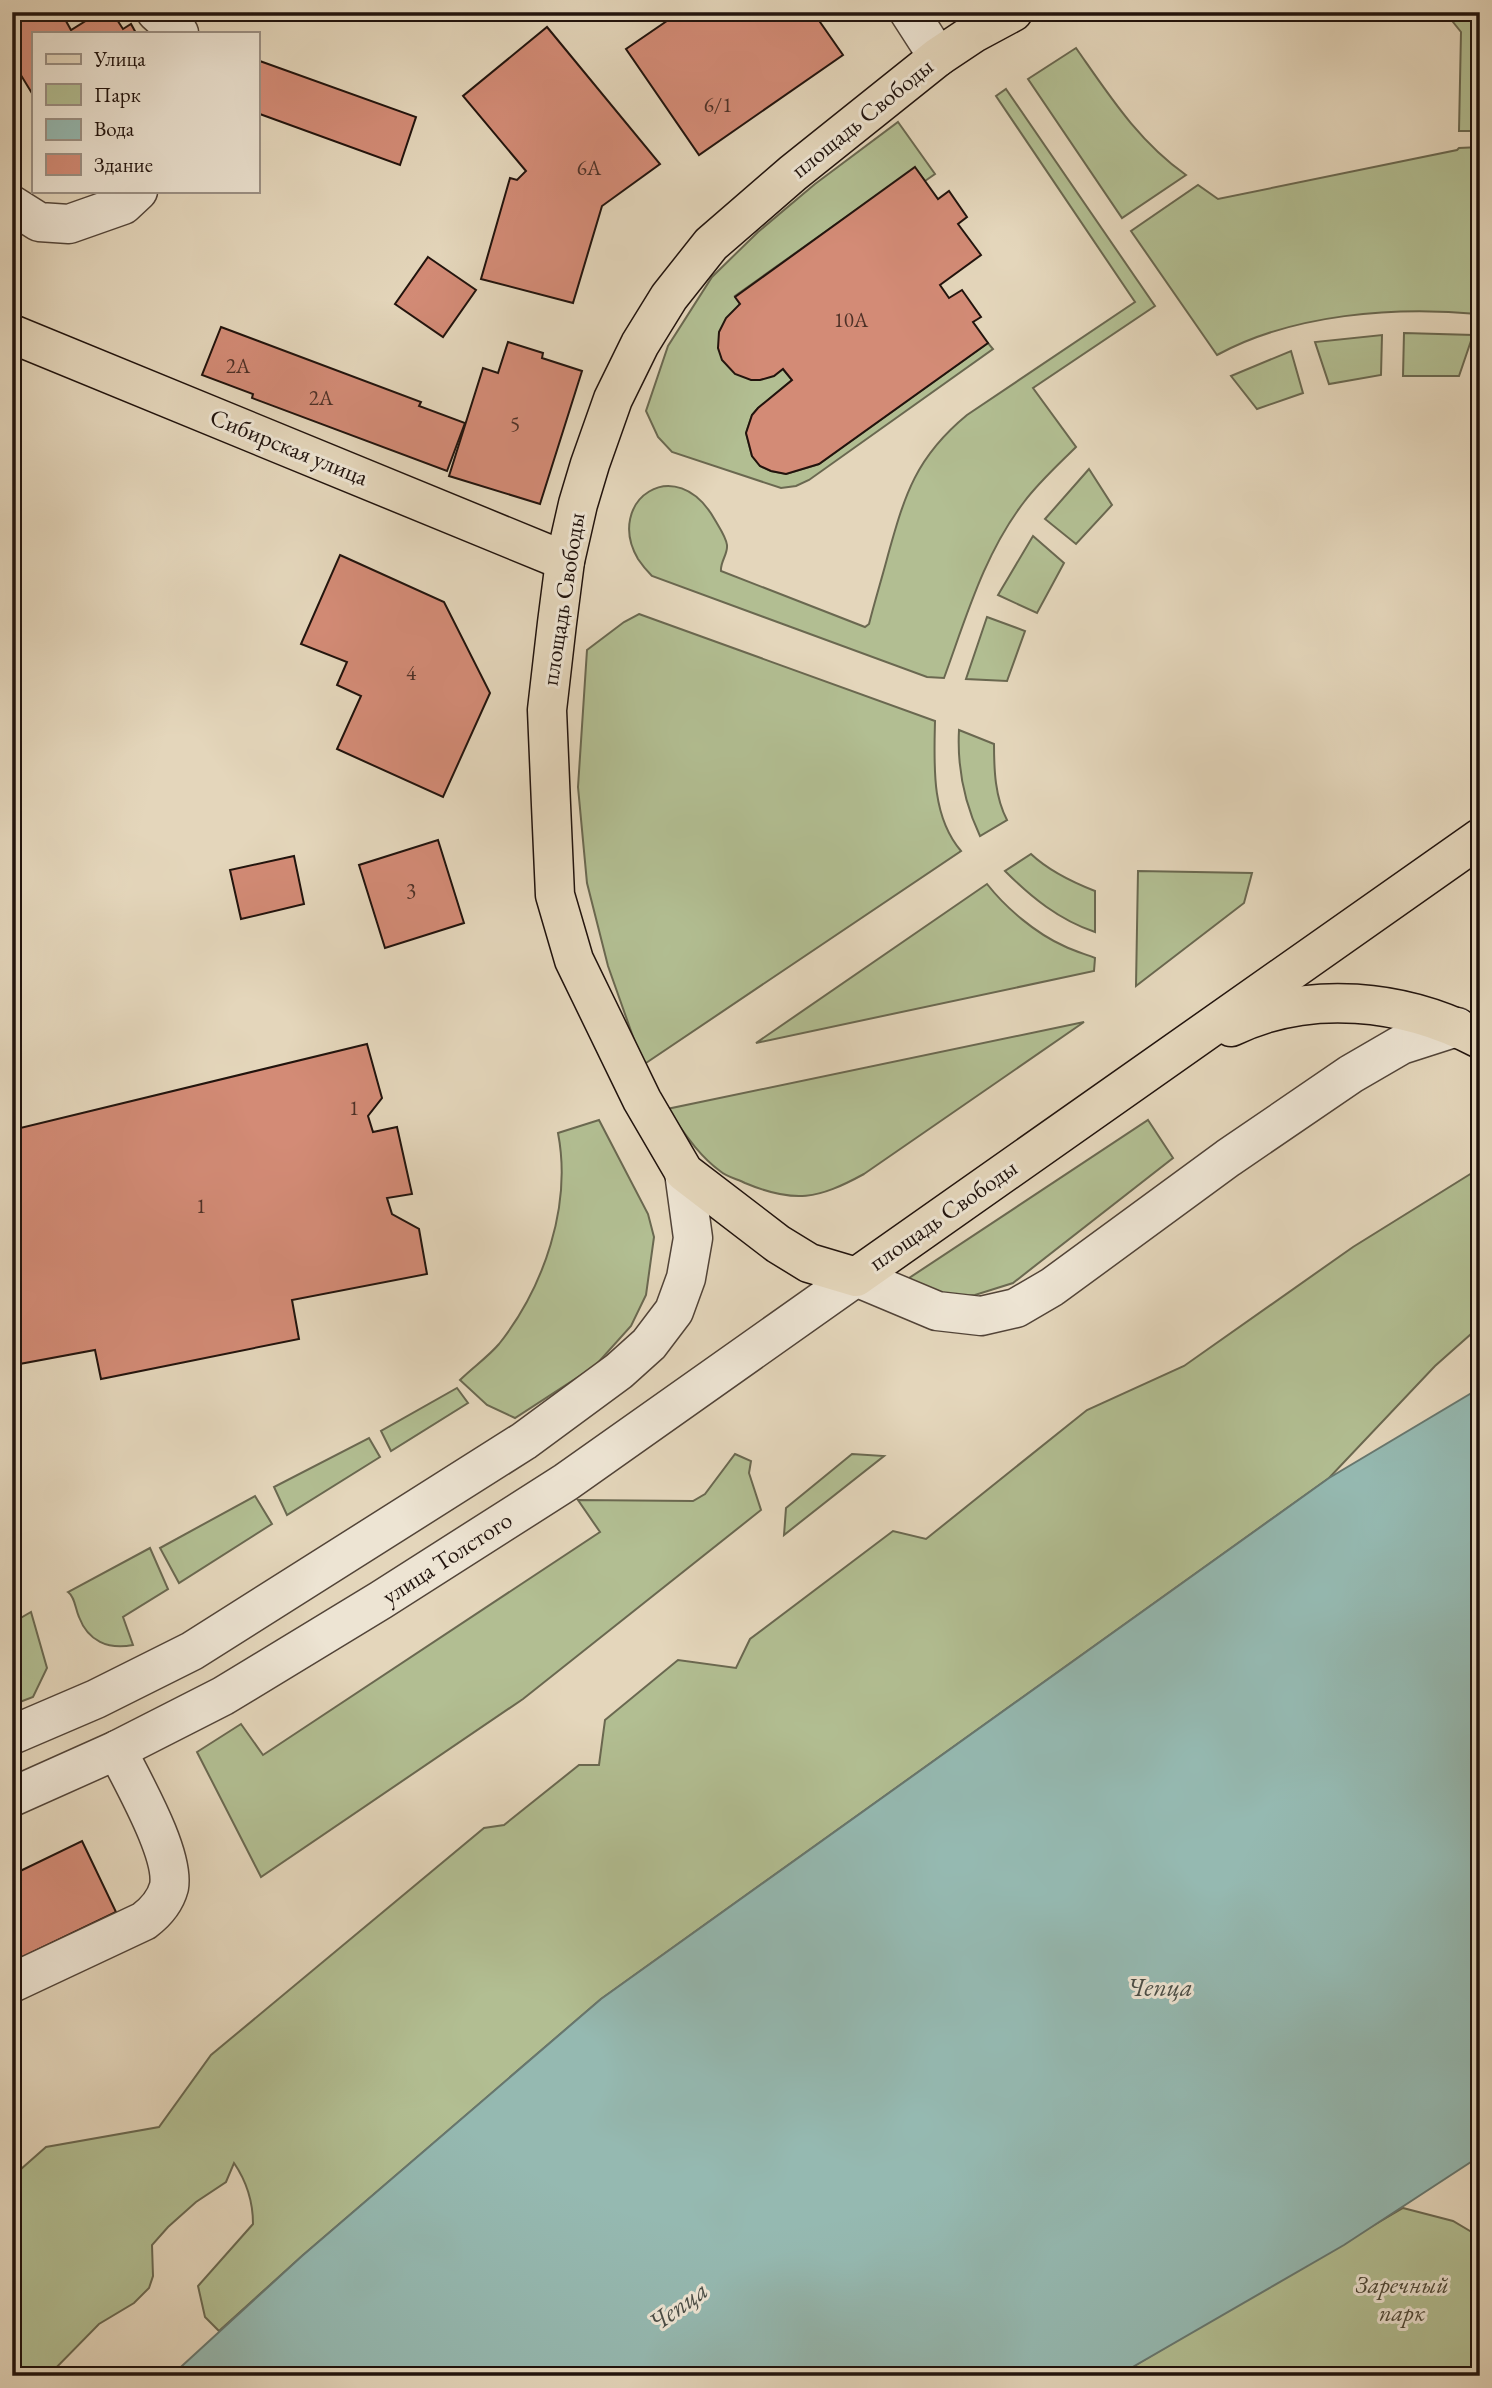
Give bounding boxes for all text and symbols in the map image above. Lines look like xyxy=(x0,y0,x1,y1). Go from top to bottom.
legend xyxy=(32,32,259,192)
text: Улица xyxy=(93,45,146,72)
street label: площадь Свободы xyxy=(784,50,939,185)
text: Парк xyxy=(94,81,141,108)
house number: 6/1 xyxy=(704,91,732,118)
text: Вода xyxy=(94,115,135,142)
text: Здание xyxy=(94,151,153,178)
house number: 6А xyxy=(577,154,602,181)
house number: 10А xyxy=(834,306,869,333)
house number: 2А xyxy=(226,352,251,379)
house number: 2А xyxy=(309,384,334,411)
street label: Сибирская улица xyxy=(206,401,373,493)
house number: 5 xyxy=(510,410,520,437)
street label: площадь Свободы xyxy=(534,510,592,687)
house number: 4 xyxy=(406,659,417,686)
house number: 3 xyxy=(406,877,416,904)
house number: 1 xyxy=(349,1094,359,1121)
street label: площадь Свободы xyxy=(862,1152,1023,1277)
house number: 1 xyxy=(196,1192,206,1219)
street label: улица Толстого xyxy=(376,1504,518,1611)
water label: Чепца xyxy=(1127,1970,1193,2004)
park label: Заречный парк xyxy=(1355,2269,1449,2328)
water label: Чепца xyxy=(641,2273,715,2339)

